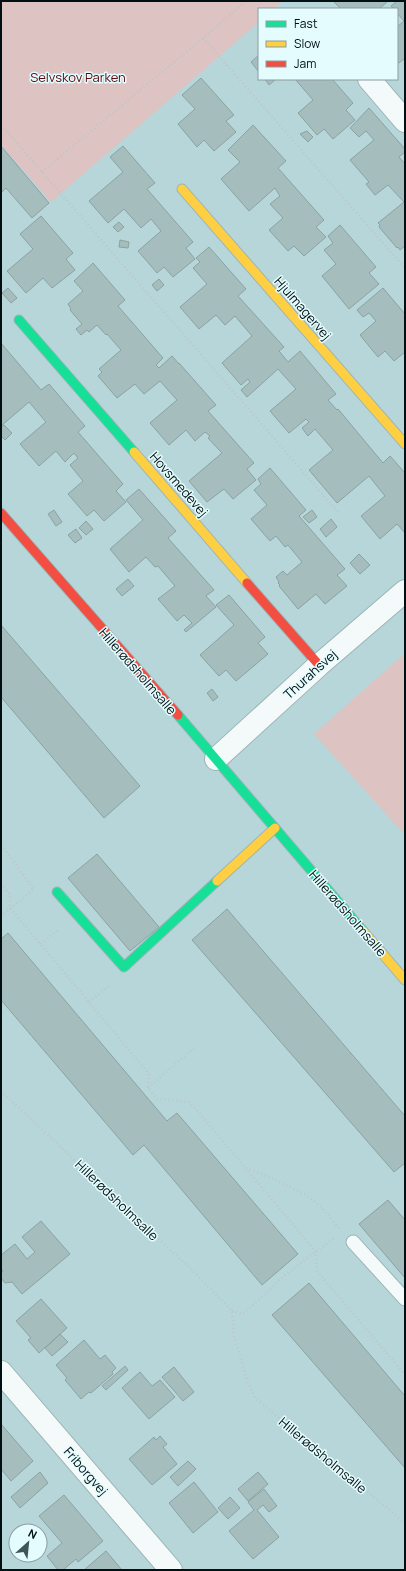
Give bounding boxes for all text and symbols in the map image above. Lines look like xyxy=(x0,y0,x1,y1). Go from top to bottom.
legend xyxy=(258,8,398,80)
text: Fast xyxy=(294,15,318,32)
text: Slow xyxy=(294,35,320,52)
text: Jam xyxy=(294,55,316,72)
park label: Selvskov Parken xyxy=(30,68,126,86)
street label: Hjulmagervej xyxy=(271,273,335,343)
street label: Hovsmedevej xyxy=(146,448,212,520)
street label: Hillerødsholmsalle xyxy=(95,624,181,719)
street label: Thurahsvej xyxy=(279,645,341,703)
street label: Hillerødsholmsalle xyxy=(305,866,391,961)
street label: Hillerødsholmsalle xyxy=(71,1155,163,1245)
street label: Hillerødsholmsalle xyxy=(275,1413,371,1497)
street label: Friborgvej xyxy=(60,1443,112,1499)
north arrow xyxy=(8,1523,48,1563)
text: N xyxy=(26,1525,40,1542)

